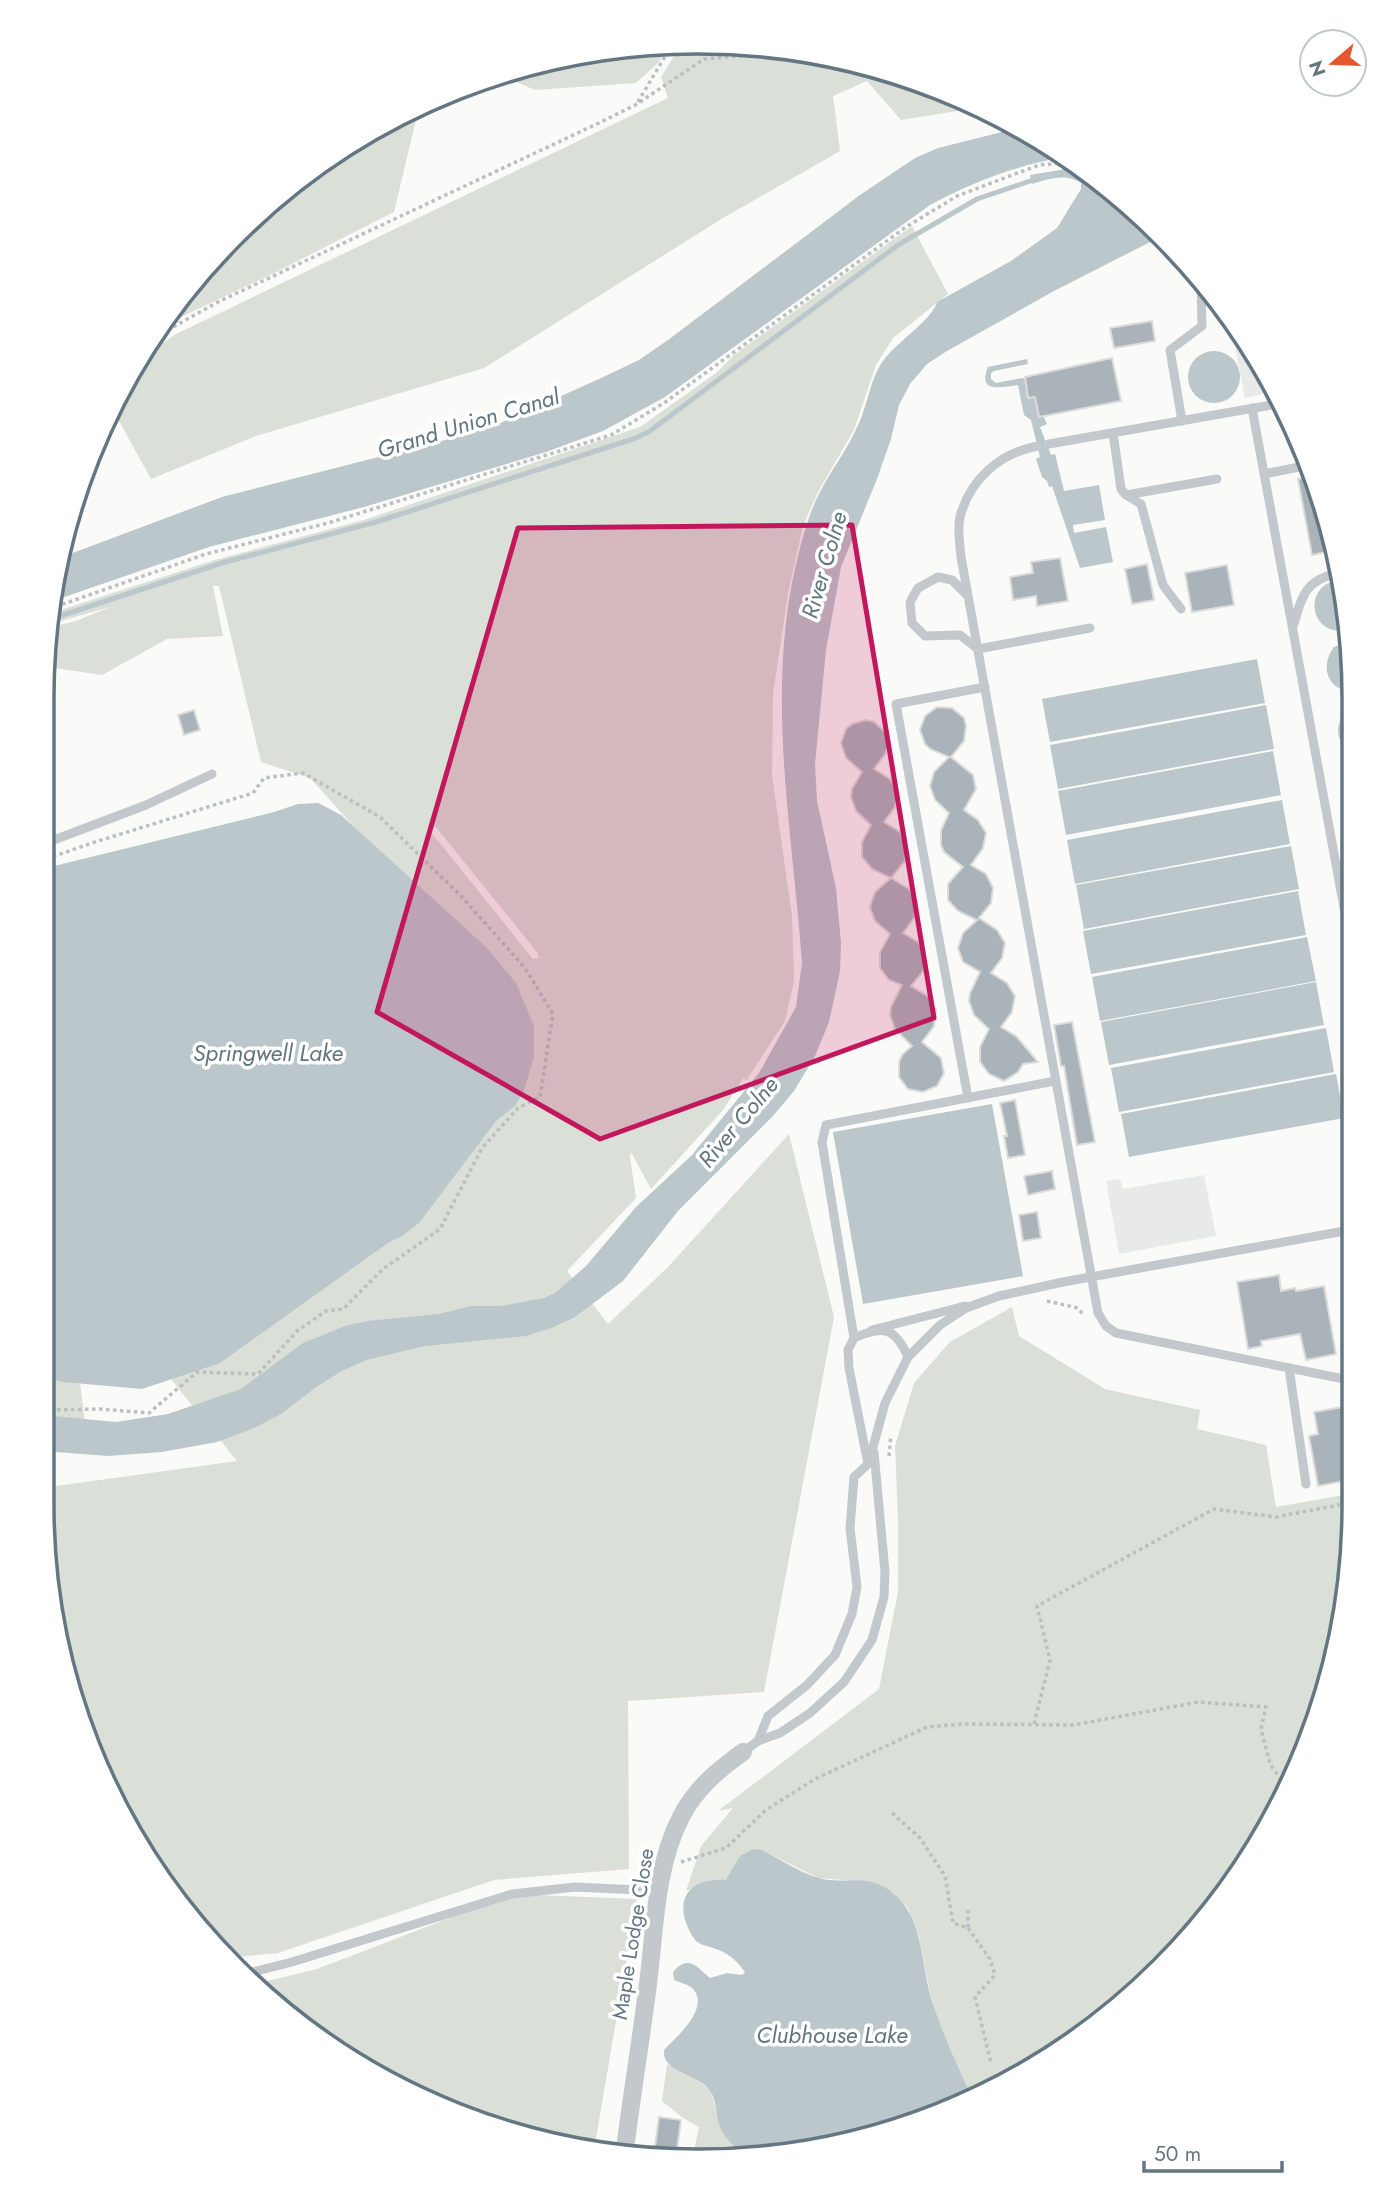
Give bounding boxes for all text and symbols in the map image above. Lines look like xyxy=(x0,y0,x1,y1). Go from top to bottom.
north arrow xyxy=(1298,28,1368,98)
text: N xyxy=(1302,57,1333,80)
water label: Grand Union Canal xyxy=(373,379,564,467)
water label: River Colne xyxy=(793,507,856,622)
water label: Springwell Lake xyxy=(193,1036,344,1070)
water label: River Colne xyxy=(690,1069,787,1175)
street label: Maple Lodge Close xyxy=(605,1846,661,2022)
water label: Clubhouse Lake xyxy=(756,2018,908,2052)
scale bar xyxy=(1144,2130,1282,2174)
text: 50 m xyxy=(1154,2139,1201,2169)

